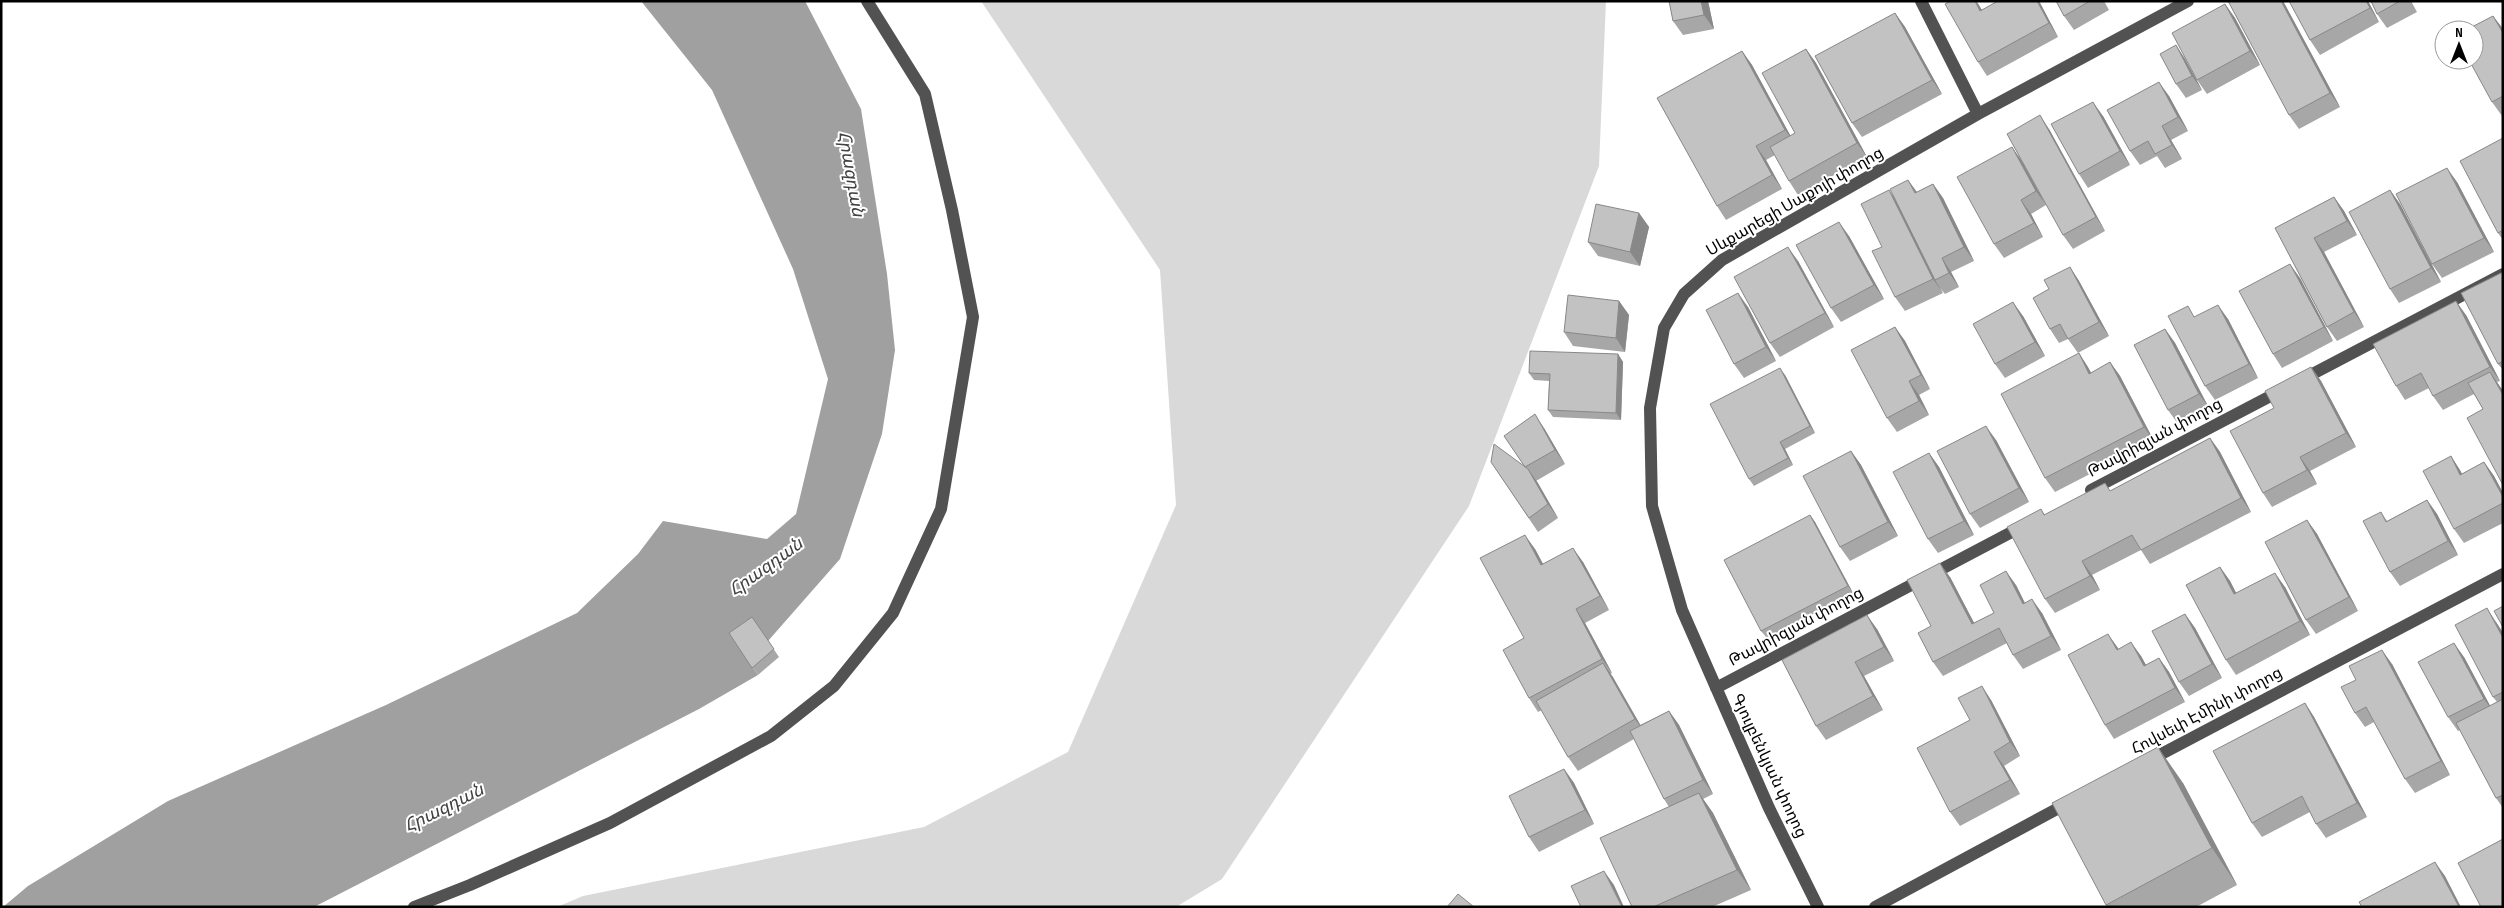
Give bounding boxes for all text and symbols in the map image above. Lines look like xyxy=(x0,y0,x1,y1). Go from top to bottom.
north arrow xyxy=(2434,20,2484,70)
text: N xyxy=(2455,24,2463,41)
water label: Հրազդան xyxy=(833,130,869,219)
street label: Սևքարեցի Սաքոյի փողոց xyxy=(1703,143,1887,261)
street label: Թավրիզյան փողոց xyxy=(2084,394,2226,482)
water label: Հրազդան xyxy=(725,532,808,601)
street label: Թավրիզյան փողոց xyxy=(1725,583,1867,671)
street label: Հովսեփ Էմինի փողոց xyxy=(2128,663,2286,759)
street label: Գյուլբենկյան փողոց xyxy=(1727,691,1811,841)
water label: Հրազդան xyxy=(401,779,488,837)

